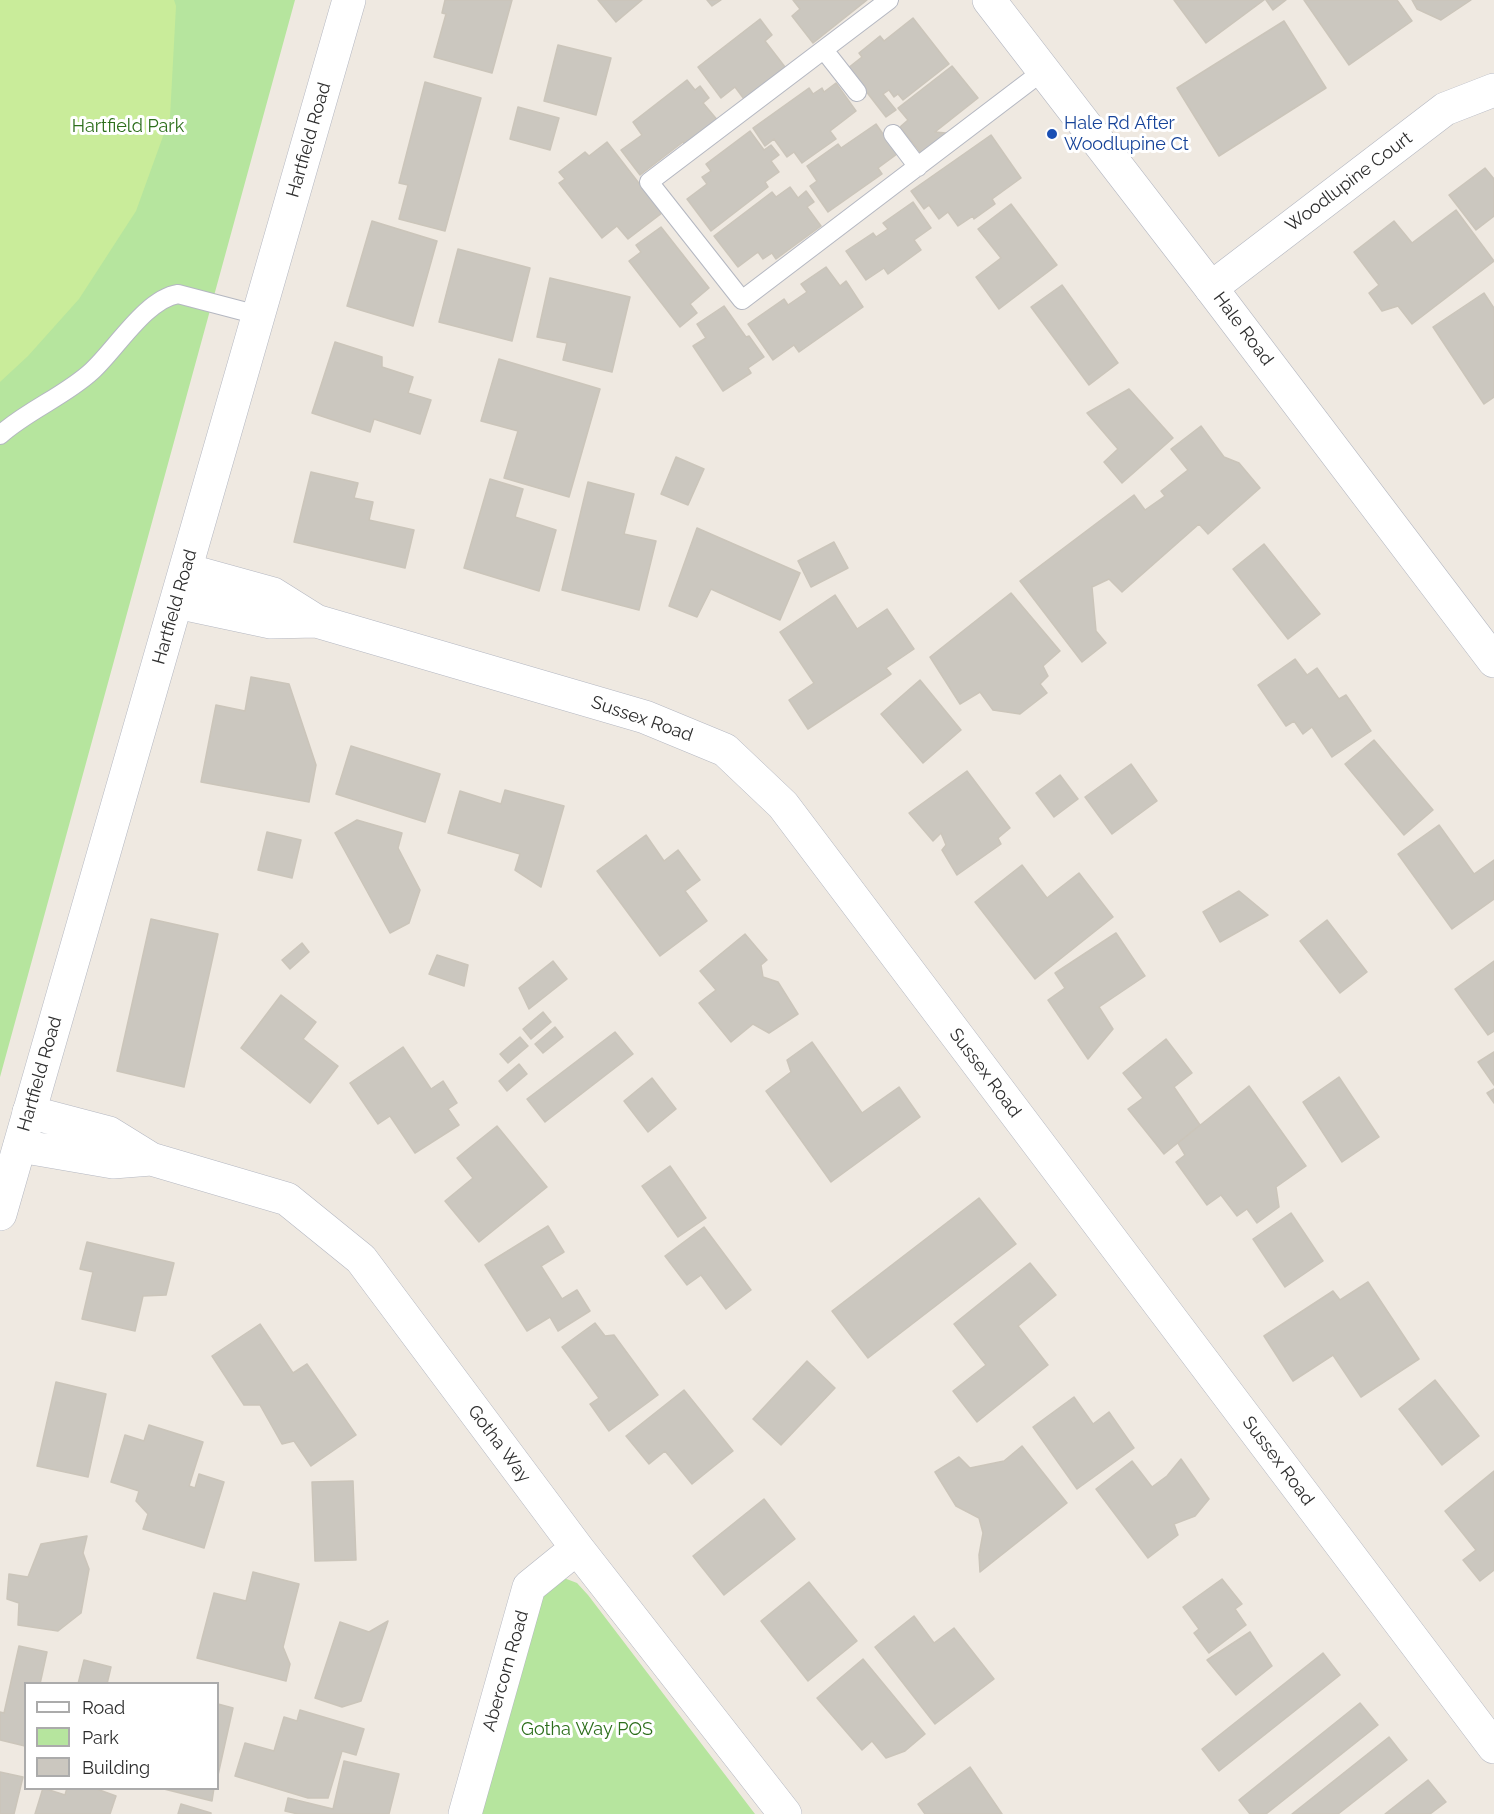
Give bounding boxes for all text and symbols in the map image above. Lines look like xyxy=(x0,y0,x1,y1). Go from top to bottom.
street label: Hartfield Road xyxy=(282,80,336,200)
place label: Hale Rd After Woodlupine Ct xyxy=(1064,113,1189,156)
park label: Hartfield Park xyxy=(72,116,184,138)
marker: Hale Rd After Woodlupine Ct xyxy=(1045,127,1059,141)
street label: Woodlupine Court xyxy=(1282,127,1416,237)
street label: Hale Road xyxy=(1208,288,1278,370)
street label: Hartfield Road xyxy=(148,547,202,667)
street label: Sussex Road xyxy=(588,692,696,746)
street label: Hartfield Road xyxy=(13,1014,67,1134)
street label: Sussex Road xyxy=(944,1024,1026,1122)
street label: Gotha Way xyxy=(463,1401,535,1487)
street label: Sussex Road xyxy=(1237,1412,1319,1510)
street label: Abercorn Road xyxy=(478,1608,534,1734)
legend xyxy=(24,1682,219,1790)
text: Road xyxy=(82,1697,125,1718)
park label: Gotha Way POS xyxy=(521,1719,653,1741)
text: Park xyxy=(82,1727,119,1748)
text: Building xyxy=(82,1757,150,1778)

